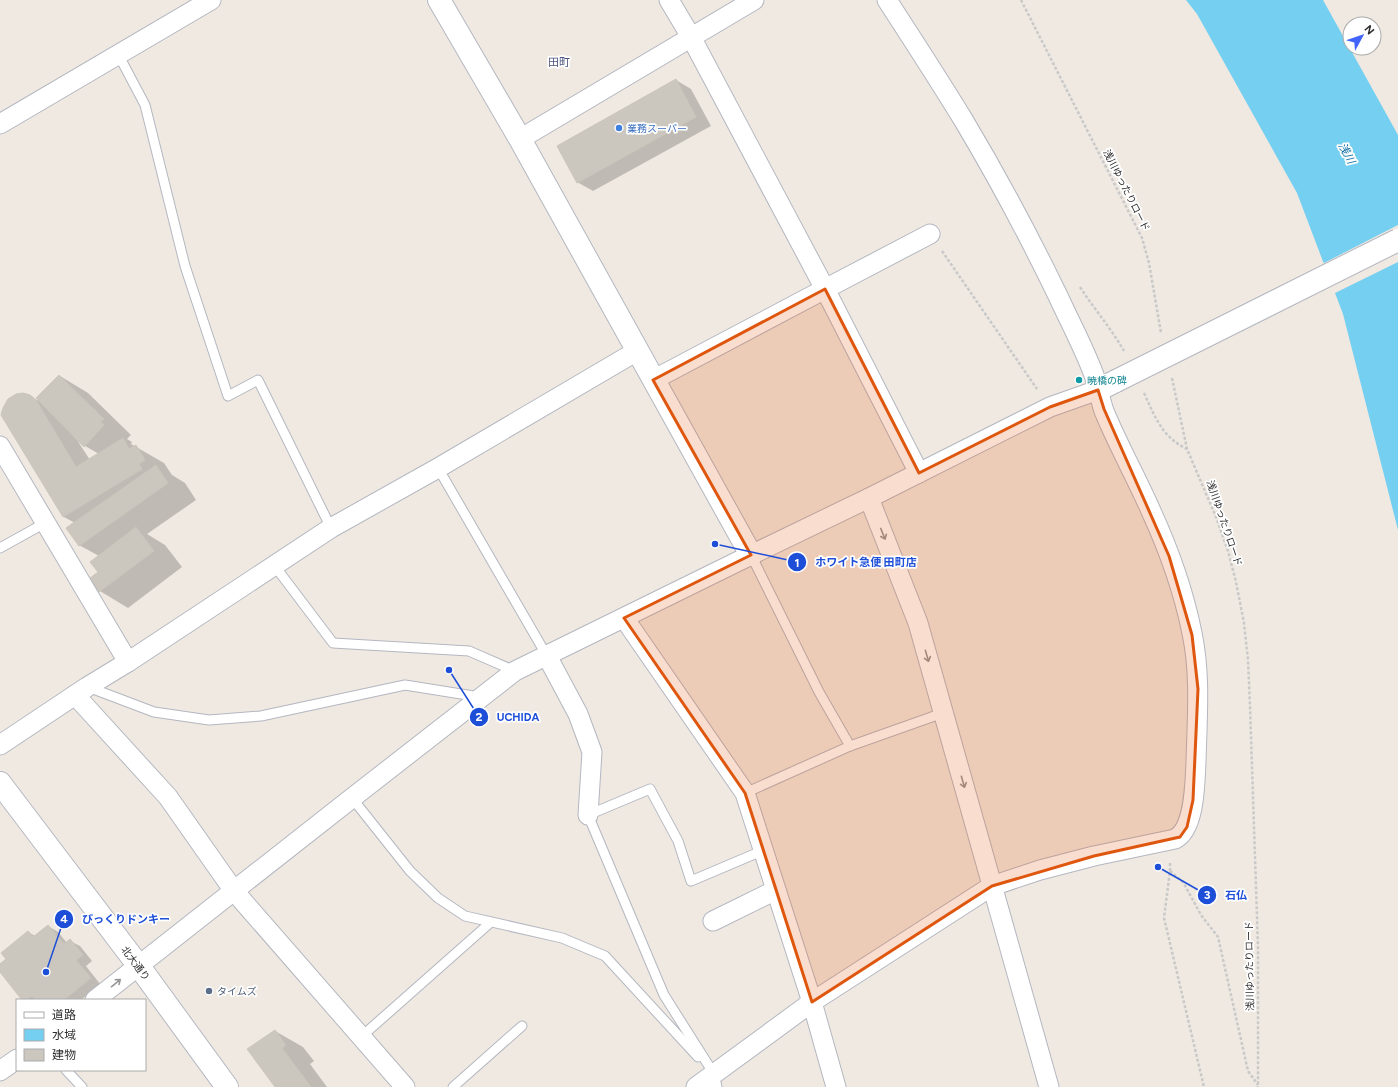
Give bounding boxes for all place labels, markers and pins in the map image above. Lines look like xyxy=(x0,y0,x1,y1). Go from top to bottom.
place label: 業務スーパー xyxy=(627,122,687,135)
marker: 業務スーパー xyxy=(614,123,624,133)
place label: 暁橋の碑 xyxy=(1087,374,1127,387)
marker: 暁橋の碑 xyxy=(1074,375,1084,385)
callout: ホワイト急便 田町店 xyxy=(787,551,925,574)
callout: UCHIDA xyxy=(469,705,548,728)
callout: 石仏 xyxy=(1197,884,1255,907)
callout: びっくりドンキー xyxy=(54,908,178,931)
place label: タイムズ xyxy=(217,985,257,998)
marker: タイムズ xyxy=(204,986,214,996)

